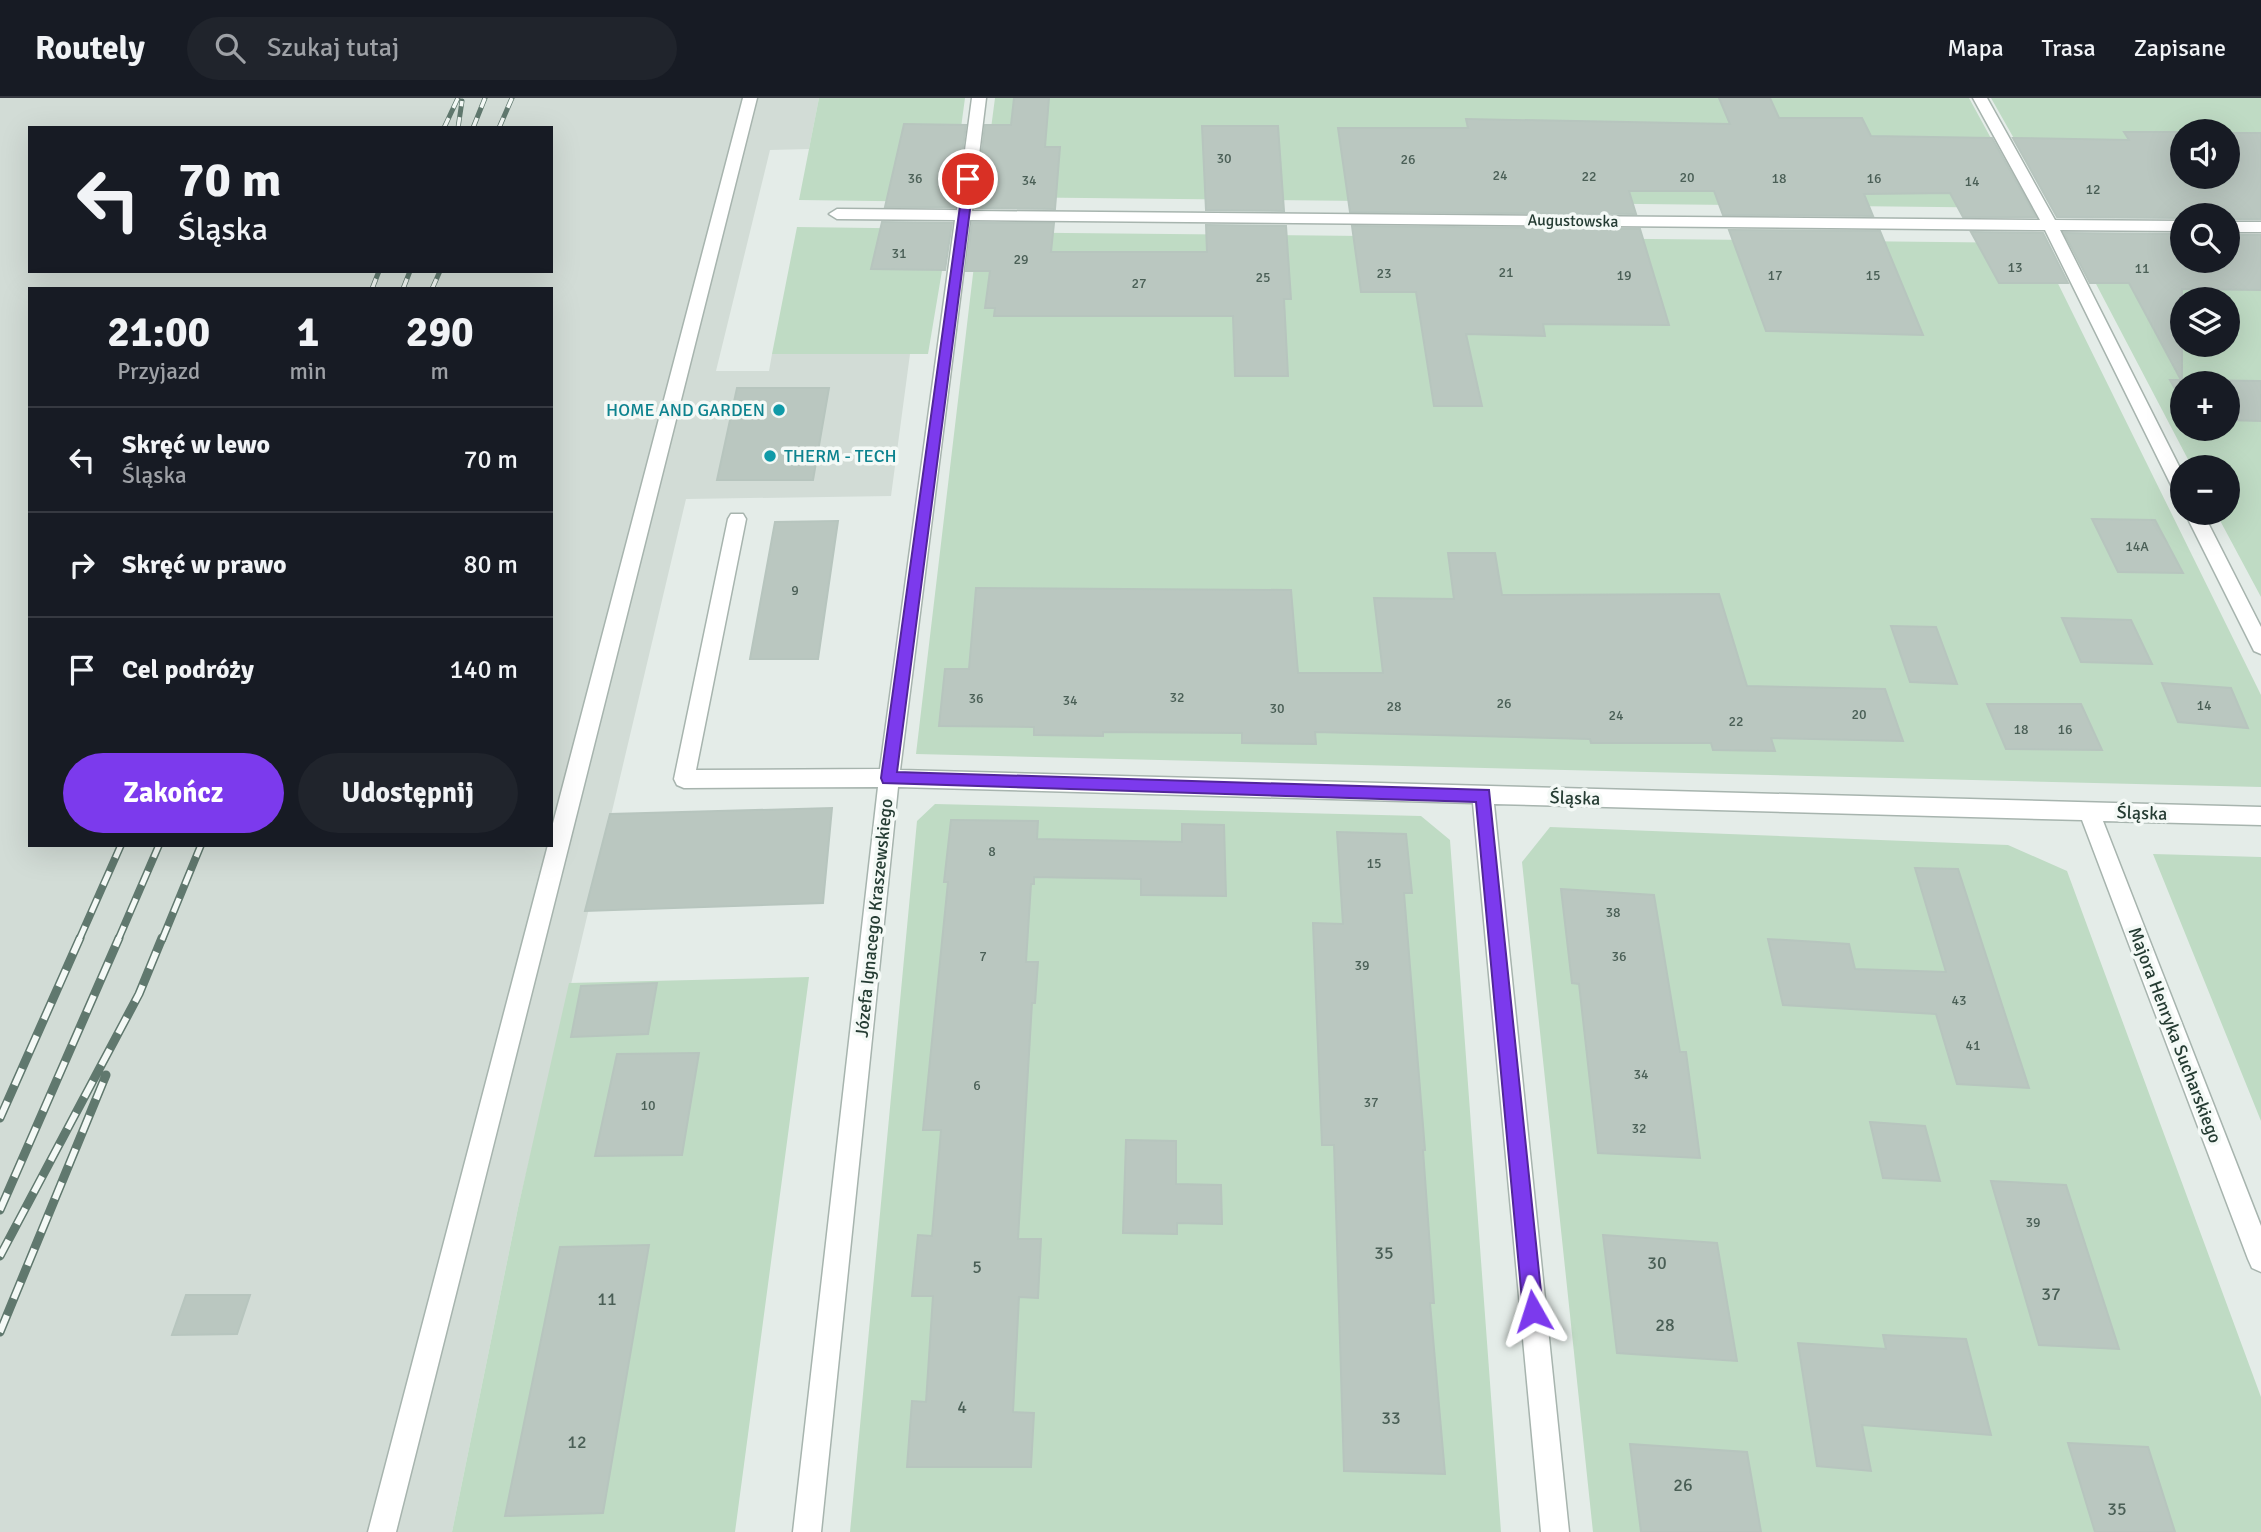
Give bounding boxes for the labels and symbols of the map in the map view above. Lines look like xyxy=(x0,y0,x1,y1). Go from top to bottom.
pin xyxy=(938,149,998,209)
house number: 30 xyxy=(1216,150,1232,167)
house number: 26 xyxy=(1400,151,1416,168)
house number: 24 xyxy=(1492,167,1508,184)
house number: 22 xyxy=(1581,168,1597,185)
house number: 20 xyxy=(1679,169,1695,186)
house number: 36 xyxy=(907,170,923,187)
house number: 18 xyxy=(1771,170,1787,187)
house number: 16 xyxy=(1866,170,1882,187)
house number: 34 xyxy=(1021,172,1037,189)
house number: 14 xyxy=(1964,173,1980,190)
house number: 12 xyxy=(2085,181,2101,198)
street label: Augustowska xyxy=(1527,210,1619,232)
house number: 31 xyxy=(891,245,907,262)
house number: 29 xyxy=(1013,251,1029,268)
house number: 13 xyxy=(2007,259,2023,276)
house number: 11 xyxy=(2134,260,2150,277)
house number: 21 xyxy=(1498,264,1514,281)
house number: 23 xyxy=(1376,265,1392,282)
house number: 19 xyxy=(1616,267,1632,284)
house number: 17 xyxy=(1767,267,1783,284)
house number: 15 xyxy=(1865,267,1881,284)
house number: 25 xyxy=(1255,269,1271,286)
house number: 27 xyxy=(1131,275,1147,292)
place label: HOME AND GARDEN xyxy=(606,399,765,421)
marker: HOME AND GARDEN xyxy=(771,402,787,418)
place label: THERM - TECH xyxy=(784,445,897,467)
marker: THERM - TECH xyxy=(762,448,778,464)
house number: 14A xyxy=(2125,538,2149,555)
house number: 9 xyxy=(791,582,799,599)
house number: 32 xyxy=(1169,689,1185,706)
house number: 36 xyxy=(968,690,984,707)
house number: 34 xyxy=(1062,692,1078,709)
house number: 26 xyxy=(1496,695,1512,712)
house number: 14 xyxy=(2196,697,2212,714)
house number: 28 xyxy=(1386,698,1402,715)
house number: 30 xyxy=(1269,700,1285,717)
house number: 20 xyxy=(1851,706,1867,723)
house number: 24 xyxy=(1608,707,1624,724)
house number: 22 xyxy=(1728,713,1744,730)
house number: 18 xyxy=(2013,721,2029,738)
house number: 16 xyxy=(2057,721,2073,738)
street label: Śląska xyxy=(1549,786,1601,810)
street label: Józefa Ignacego Kraszewskiego xyxy=(851,797,897,1039)
street label: Śląska xyxy=(2116,801,2168,825)
house number: 8 xyxy=(988,843,996,860)
house number: 15 xyxy=(1366,855,1382,872)
house number: 38 xyxy=(1605,904,1621,921)
street label: Majora Henryka Sucharskiego xyxy=(2124,924,2226,1146)
house number: 7 xyxy=(979,948,987,965)
house number: 36 xyxy=(1611,948,1627,965)
house number: 39 xyxy=(1354,957,1370,974)
house number: 43 xyxy=(1951,992,1967,1009)
house number: 41 xyxy=(1965,1037,1981,1054)
house number: 34 xyxy=(1633,1066,1649,1083)
house number: 6 xyxy=(973,1077,981,1094)
house number: 37 xyxy=(1363,1094,1379,1111)
house number: 10 xyxy=(640,1097,656,1114)
house number: 32 xyxy=(1631,1120,1647,1137)
house number: 39 xyxy=(2025,1214,2041,1231)
house number: 35 xyxy=(1374,1242,1394,1264)
house number: 30 xyxy=(1647,1252,1667,1274)
house number: 5 xyxy=(972,1256,982,1278)
position arrow xyxy=(1496,1274,1570,1348)
house number: 37 xyxy=(2041,1283,2061,1305)
house number: 11 xyxy=(597,1288,617,1310)
house number: 28 xyxy=(1655,1314,1675,1336)
house number: 4 xyxy=(957,1396,967,1418)
house number: 33 xyxy=(1381,1407,1401,1429)
house number: 12 xyxy=(567,1431,587,1453)
house number: 26 xyxy=(1673,1474,1693,1496)
house number: 35 xyxy=(2107,1498,2127,1520)

